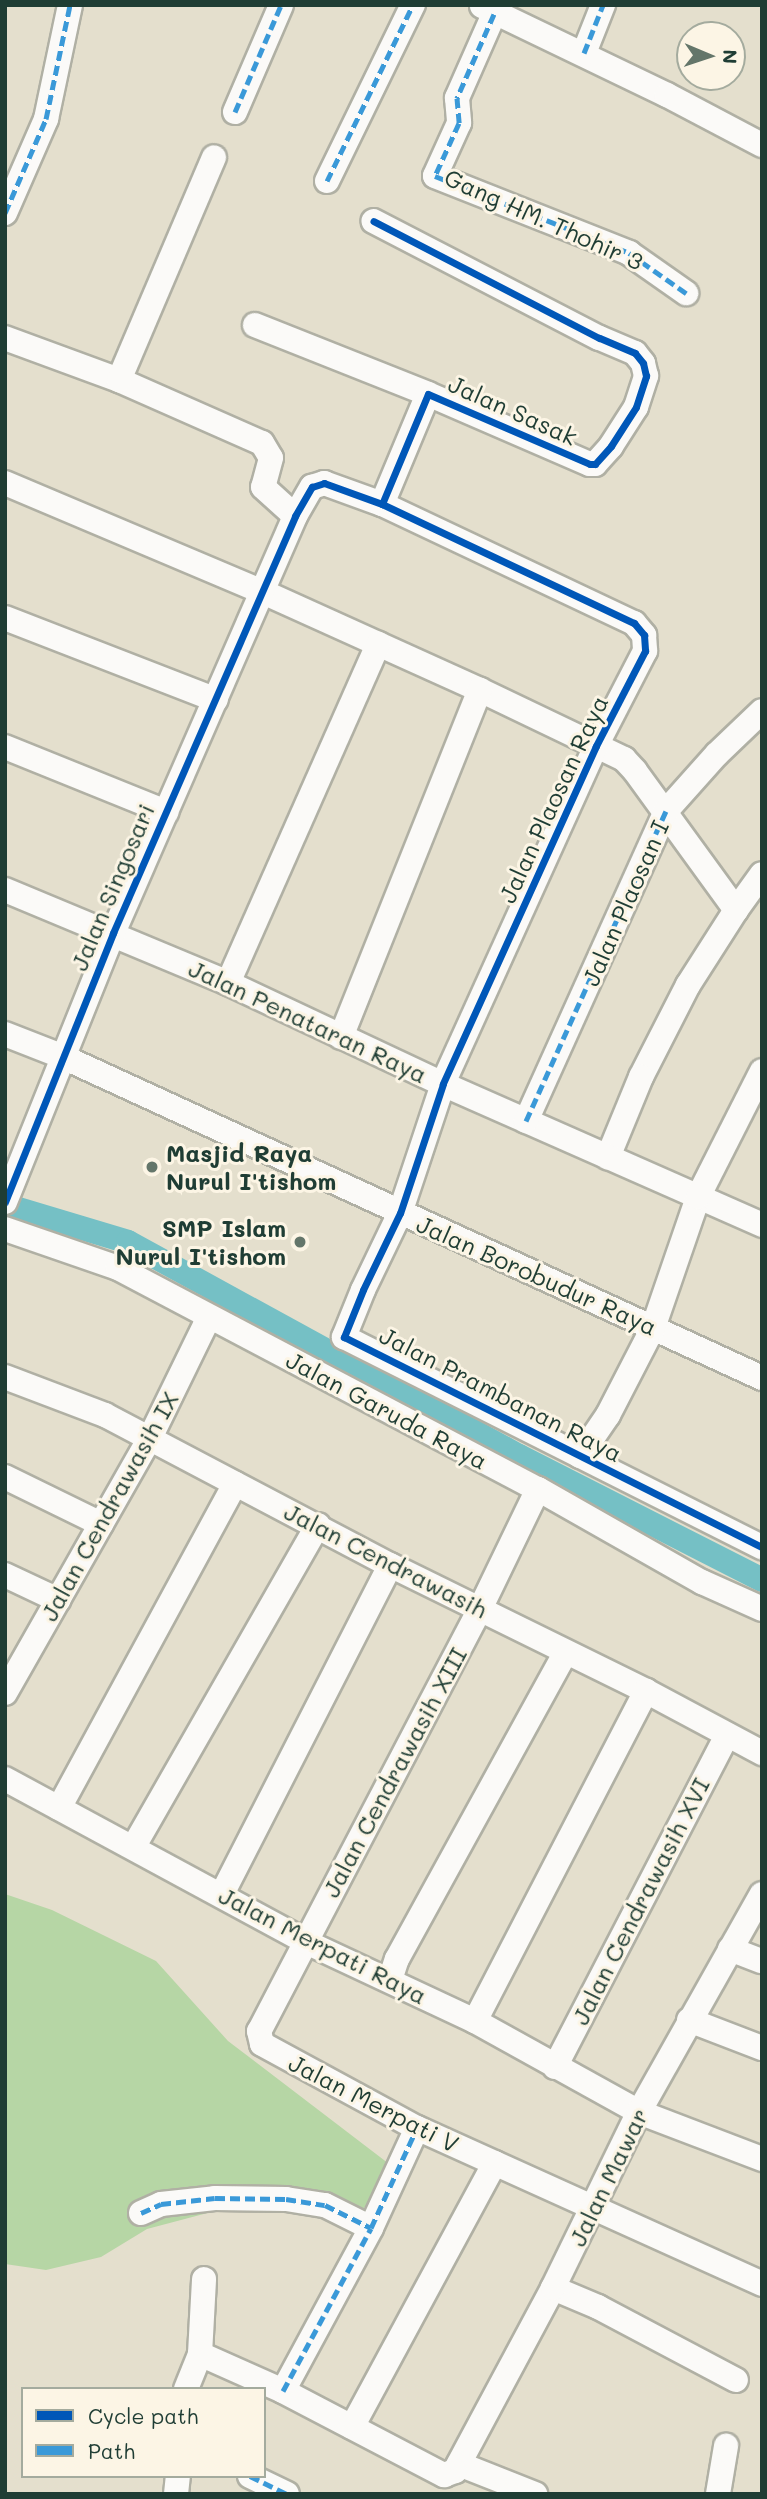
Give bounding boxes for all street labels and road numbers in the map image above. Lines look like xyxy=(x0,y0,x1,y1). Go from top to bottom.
street label: Gang HM. Thohir 3 xyxy=(440,162,648,276)
street label: Jalan Sasak xyxy=(444,369,582,451)
street label: Jalan Plaosan Raya xyxy=(492,691,614,907)
street label: Jalan Singosari xyxy=(64,799,160,975)
street label: Jalan Plaosan I xyxy=(576,816,674,990)
street label: Jalan Penataran Raya xyxy=(184,953,432,1089)
street label: Jalan Borobudur Raya xyxy=(412,1209,662,1341)
street label: Jalan Prambanan Raya xyxy=(375,1320,627,1468)
street label: Jalan Garuda Raya xyxy=(282,1345,492,1475)
street label: Jalan Cendrawasih IX xyxy=(34,1386,184,1626)
street label: Jalan Cendrawasih xyxy=(280,1496,492,1624)
street label: Jalan Cendrawasih XIII xyxy=(316,1642,472,1902)
street label: Jalan Cendrawasih XVI xyxy=(565,1773,715,2029)
street label: Jalan Merpati Raya xyxy=(214,1880,432,2010)
street label: Jalan Merpati V xyxy=(284,2048,464,2158)
street label: Jalan Mawar xyxy=(562,2103,654,2251)

